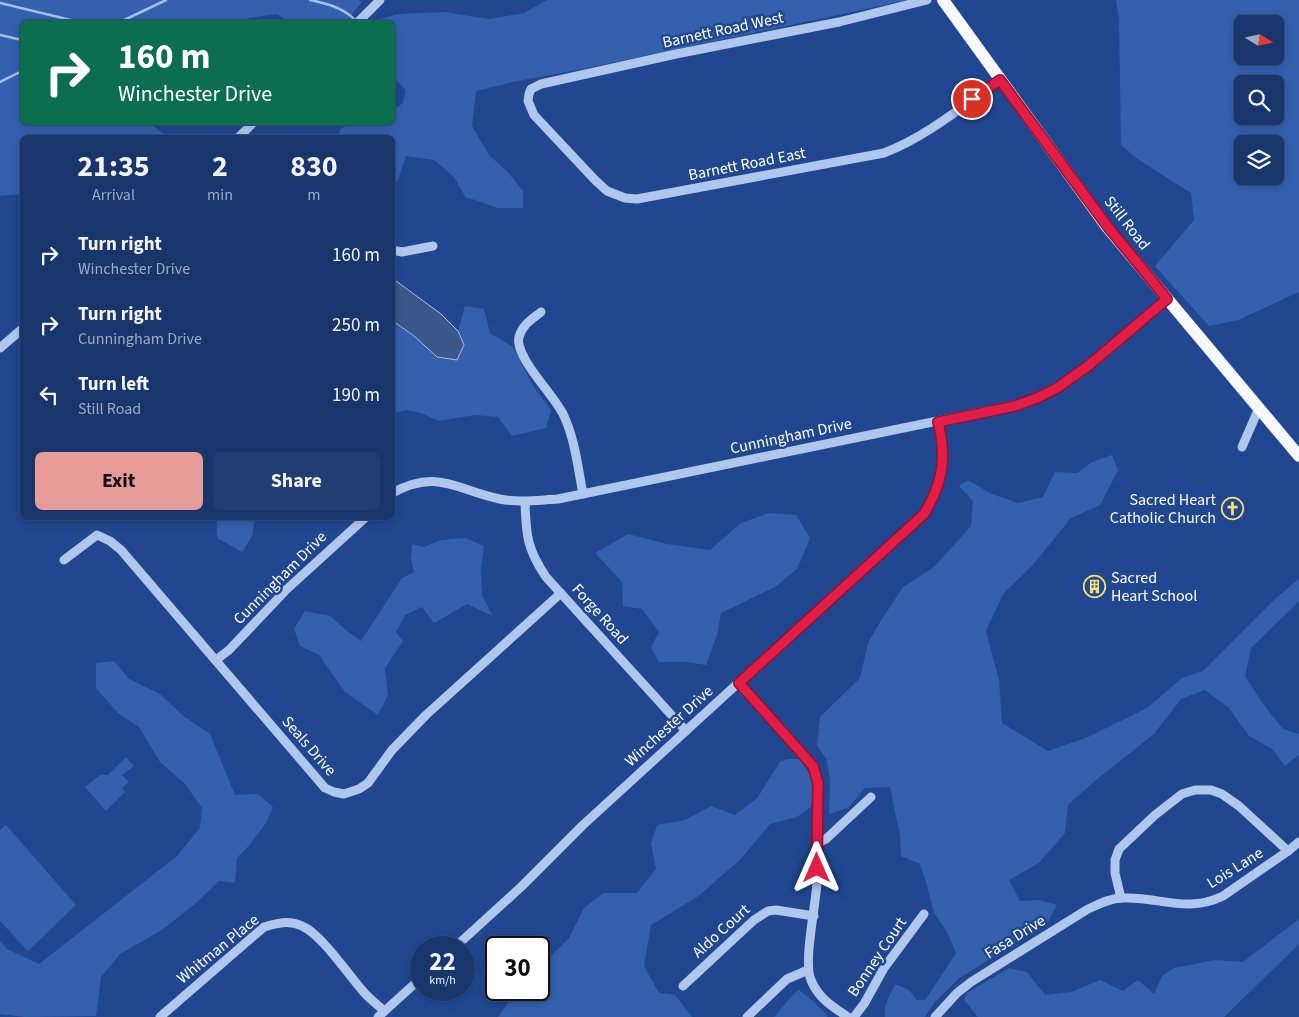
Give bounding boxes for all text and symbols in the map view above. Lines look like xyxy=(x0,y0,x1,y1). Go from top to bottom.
street label: Barnett Road West xyxy=(661,6,786,54)
north arrow xyxy=(1234,15,1284,65)
map controls xyxy=(1234,15,1284,185)
text: 160 m xyxy=(118,32,210,82)
icon: right xyxy=(35,40,100,105)
button: search xyxy=(1234,75,1284,125)
text: Winchester Drive xyxy=(118,78,272,110)
pin xyxy=(951,78,993,120)
icon: arrive xyxy=(958,85,986,113)
button: layers xyxy=(1234,135,1284,185)
street label: Barnett Road East xyxy=(686,142,808,186)
text: 21:35 xyxy=(77,145,150,188)
text: 2 xyxy=(212,145,228,188)
text: 830 xyxy=(290,145,338,188)
text: Arrival xyxy=(92,184,135,206)
text: min xyxy=(207,184,233,206)
text: m xyxy=(307,184,321,206)
street label: Still Road xyxy=(1099,191,1155,255)
text: Turn right xyxy=(78,231,162,258)
icon: right xyxy=(35,241,63,269)
text: 160 m xyxy=(332,242,380,269)
text: Winchester Drive xyxy=(78,258,190,280)
text: Turn right xyxy=(78,301,162,328)
icon: right xyxy=(35,311,63,339)
text: 250 m xyxy=(332,312,380,339)
text: Cunningham Drive xyxy=(78,328,202,350)
text: Turn left xyxy=(78,371,149,398)
icon: left xyxy=(35,381,63,409)
text: 190 m xyxy=(332,382,380,409)
text: Still Road xyxy=(78,398,141,420)
street label: Cunningham Drive xyxy=(728,412,854,460)
button: Exit xyxy=(35,452,203,510)
button: Share xyxy=(213,452,380,510)
place label: Sacred Heart Catholic Church xyxy=(1110,489,1217,529)
church icon: Sacred Heart Catholic Church xyxy=(1220,497,1244,521)
street label: Cunningham Drive xyxy=(228,526,332,630)
place label: Sacred Heart School xyxy=(1111,567,1197,607)
building icon: Sacred Heart School xyxy=(1083,575,1107,599)
street label: Forge Road xyxy=(567,579,633,649)
street label: Winchester Drive xyxy=(620,680,718,772)
street label: Seals Drive xyxy=(277,711,341,781)
position arrow xyxy=(790,841,842,893)
street label: Lois Lane xyxy=(1203,842,1267,894)
street label: Aldo Court xyxy=(687,899,755,963)
street label: Whitman Place xyxy=(172,909,264,989)
street label: Fasa Drive xyxy=(980,910,1050,964)
street label: Bonney Court xyxy=(842,912,912,1001)
speed limit sign: 30 xyxy=(485,936,550,1001)
text: 22 xyxy=(429,944,456,980)
text: km/h xyxy=(429,972,456,989)

